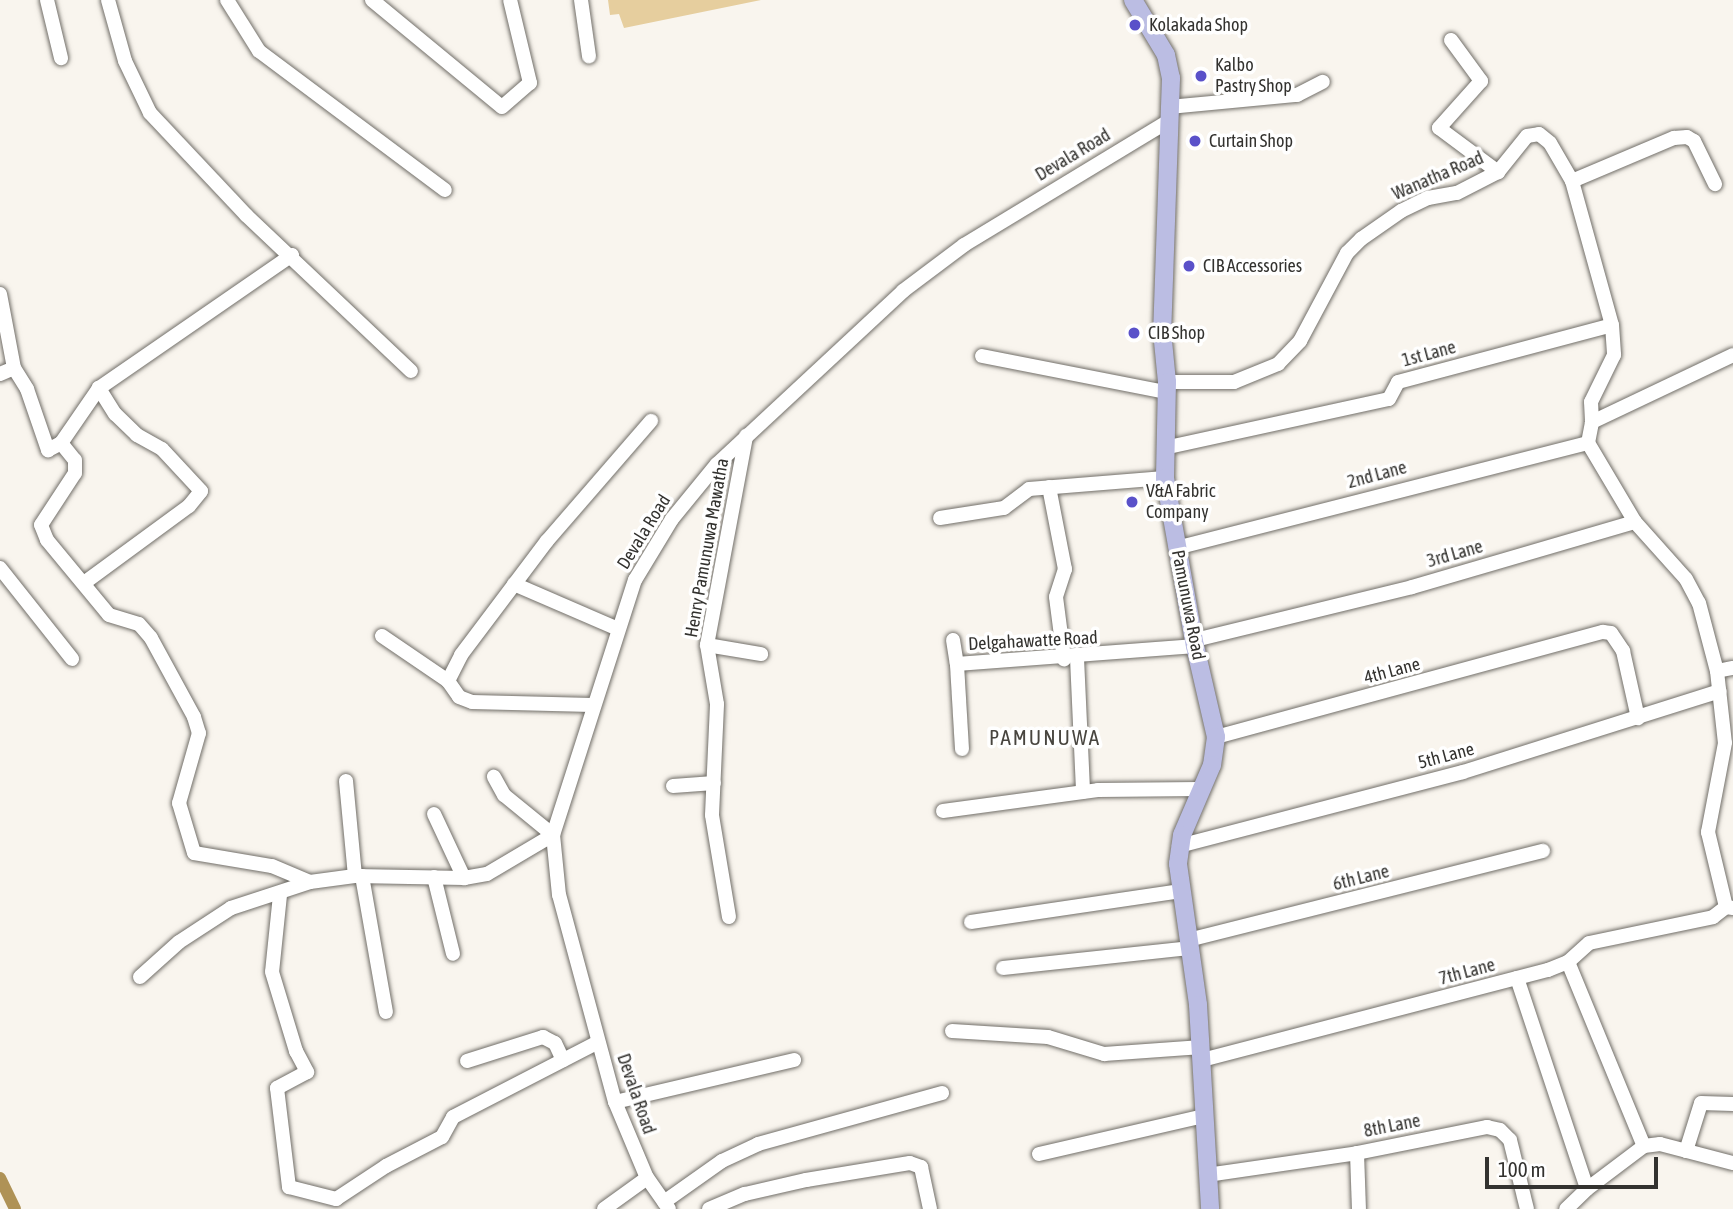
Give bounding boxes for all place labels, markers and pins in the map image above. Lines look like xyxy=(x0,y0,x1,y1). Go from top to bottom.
place label: Kolakada Shop xyxy=(1149,14,1248,36)
marker: Kolakada Shop xyxy=(1127,17,1143,33)
place label: Kalbo Pastry Shop xyxy=(1215,55,1292,98)
marker: Kalbo Pastry Shop xyxy=(1193,68,1209,84)
place label: Curtain Shop xyxy=(1209,130,1293,152)
marker: Curtain Shop xyxy=(1187,133,1203,149)
place label: CIB Accessories xyxy=(1203,255,1302,277)
marker: CIB Accessories xyxy=(1181,258,1197,274)
place label: CIB Shop xyxy=(1148,322,1205,344)
marker: CIB Shop xyxy=(1126,325,1142,341)
place label: V&A Fabric Company xyxy=(1146,481,1215,524)
marker: V&A Fabric Company xyxy=(1124,494,1140,510)

